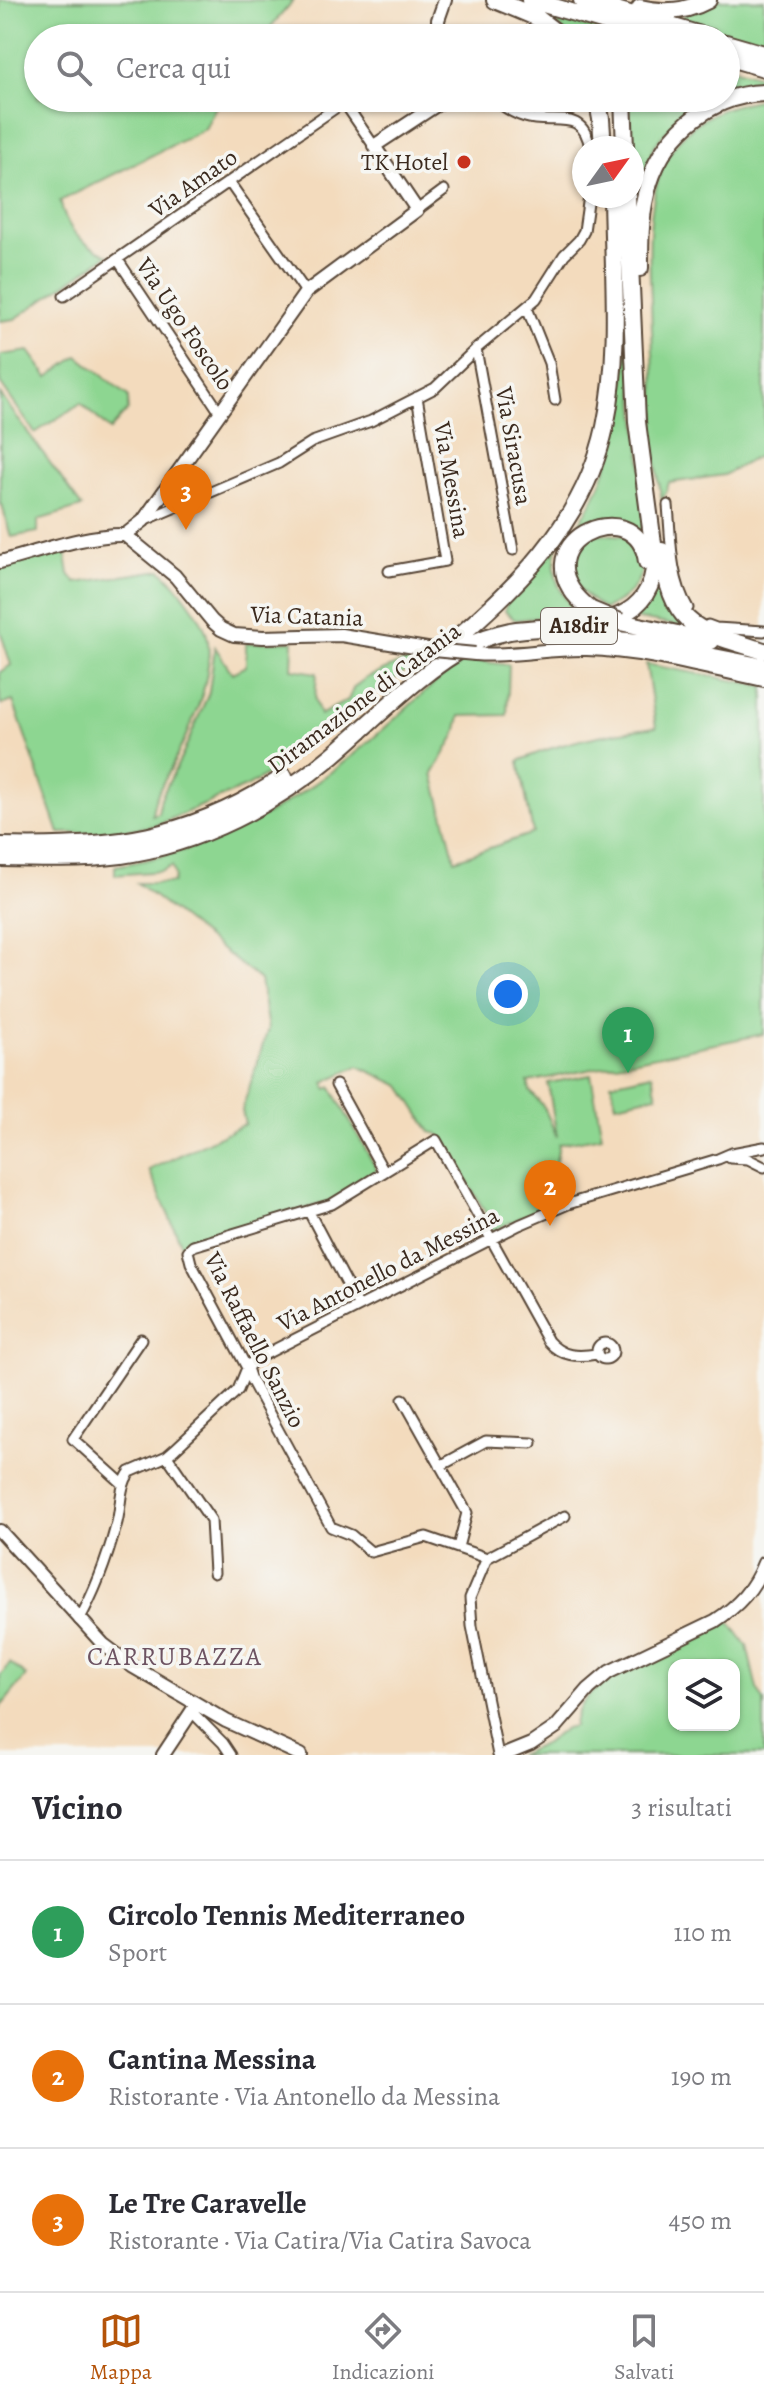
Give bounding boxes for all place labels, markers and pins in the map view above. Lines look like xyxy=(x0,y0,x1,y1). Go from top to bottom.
place label: TK Hotel xyxy=(361,146,448,178)
marker: TK Hotel xyxy=(455,153,473,171)
pin: 3 xyxy=(160,464,212,530)
pin: 1 xyxy=(602,1007,654,1073)
pin: 2 xyxy=(524,1160,576,1226)

